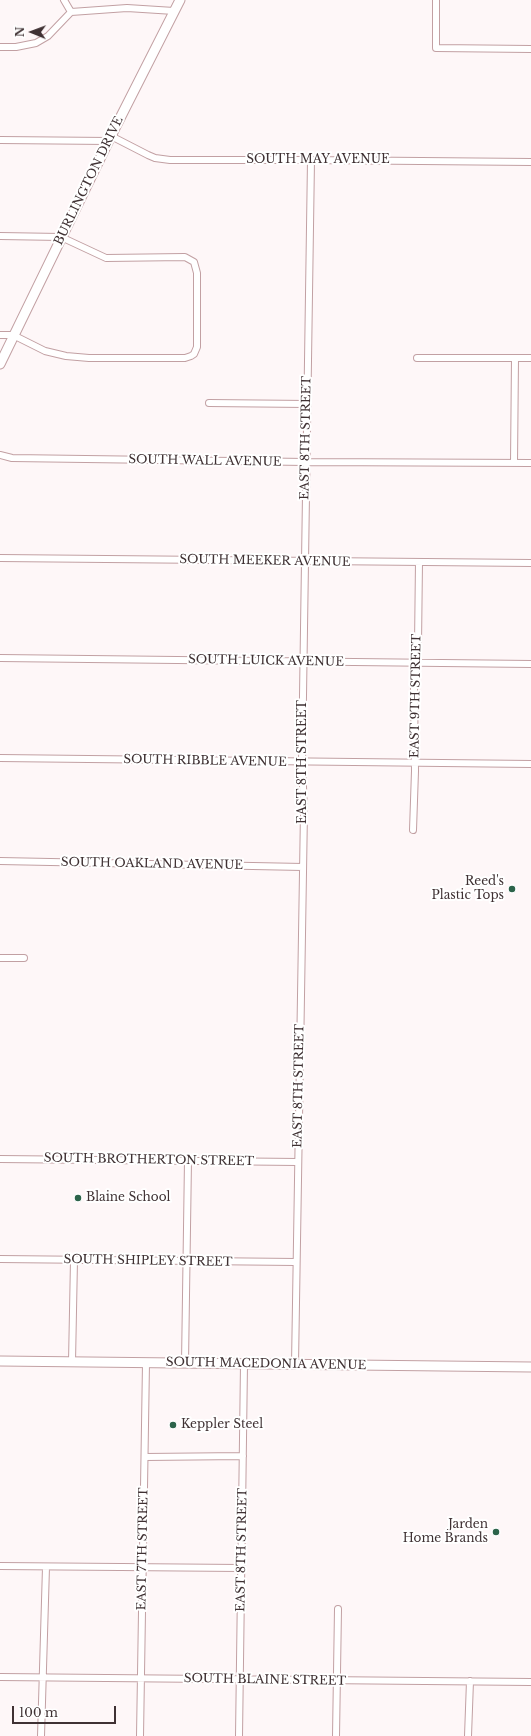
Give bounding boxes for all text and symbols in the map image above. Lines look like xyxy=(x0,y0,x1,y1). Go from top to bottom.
north arrow xyxy=(12,12,52,52)
text: N xyxy=(13,26,27,37)
street label: BURLINGTON DRIVE xyxy=(52,114,126,248)
street label: SOUTH MAY AVENUE xyxy=(246,153,390,167)
street label: EAST 8TH STREET xyxy=(298,376,314,500)
street label: SOUTH WALL AVENUE xyxy=(128,452,282,470)
street label: SOUTH MEEKER AVENUE xyxy=(179,552,351,570)
street label: EAST 9TH STREET xyxy=(408,634,424,758)
street label: SOUTH LUICK AVENUE xyxy=(188,652,344,670)
street label: EAST 8TH STREET xyxy=(296,700,310,824)
street label: SOUTH RIBBLE AVENUE xyxy=(123,752,287,770)
street label: SOUTH OAKLAND AVENUE xyxy=(61,855,243,873)
place label: Reed's Plastic Tops xyxy=(432,875,504,903)
marker: Reed's Plastic Tops xyxy=(507,884,517,894)
street label: EAST 8TH STREET xyxy=(291,1024,307,1148)
street label: SOUTH BROTHERTON STREET xyxy=(44,1151,254,1169)
place label: Blaine School xyxy=(86,1191,170,1205)
marker: Blaine School xyxy=(73,1193,83,1203)
street label: SOUTH SHIPLEY STREET xyxy=(63,1252,233,1270)
street label: SOUTH MACEDONIA AVENUE xyxy=(166,1355,366,1373)
place label: Keppler Steel xyxy=(181,1418,263,1432)
marker: Keppler Steel xyxy=(168,1420,178,1430)
street label: EAST 7TH STREET xyxy=(135,1487,151,1611)
street label: EAST 8TH STREET xyxy=(234,1488,250,1612)
place label: Jarden Home Brands xyxy=(403,1518,488,1546)
marker: Jarden Home Brands xyxy=(491,1527,501,1537)
street label: SOUTH BLAINE STREET xyxy=(184,1671,346,1689)
scale bar xyxy=(14,1698,118,1724)
text: 100 m xyxy=(19,1705,58,1720)

